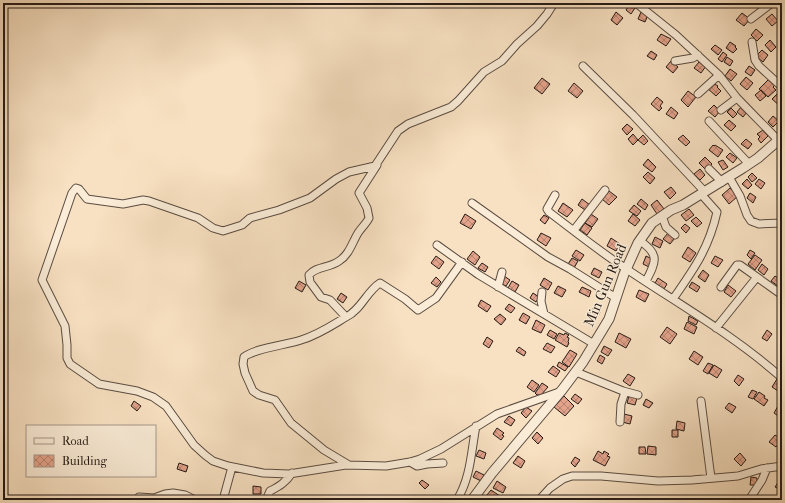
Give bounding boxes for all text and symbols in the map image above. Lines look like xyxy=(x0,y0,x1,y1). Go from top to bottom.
street label: Min Gun Road xyxy=(580,241,631,329)
legend xyxy=(26,425,156,477)
text: Road xyxy=(62,434,89,448)
text: Building xyxy=(62,454,107,468)

